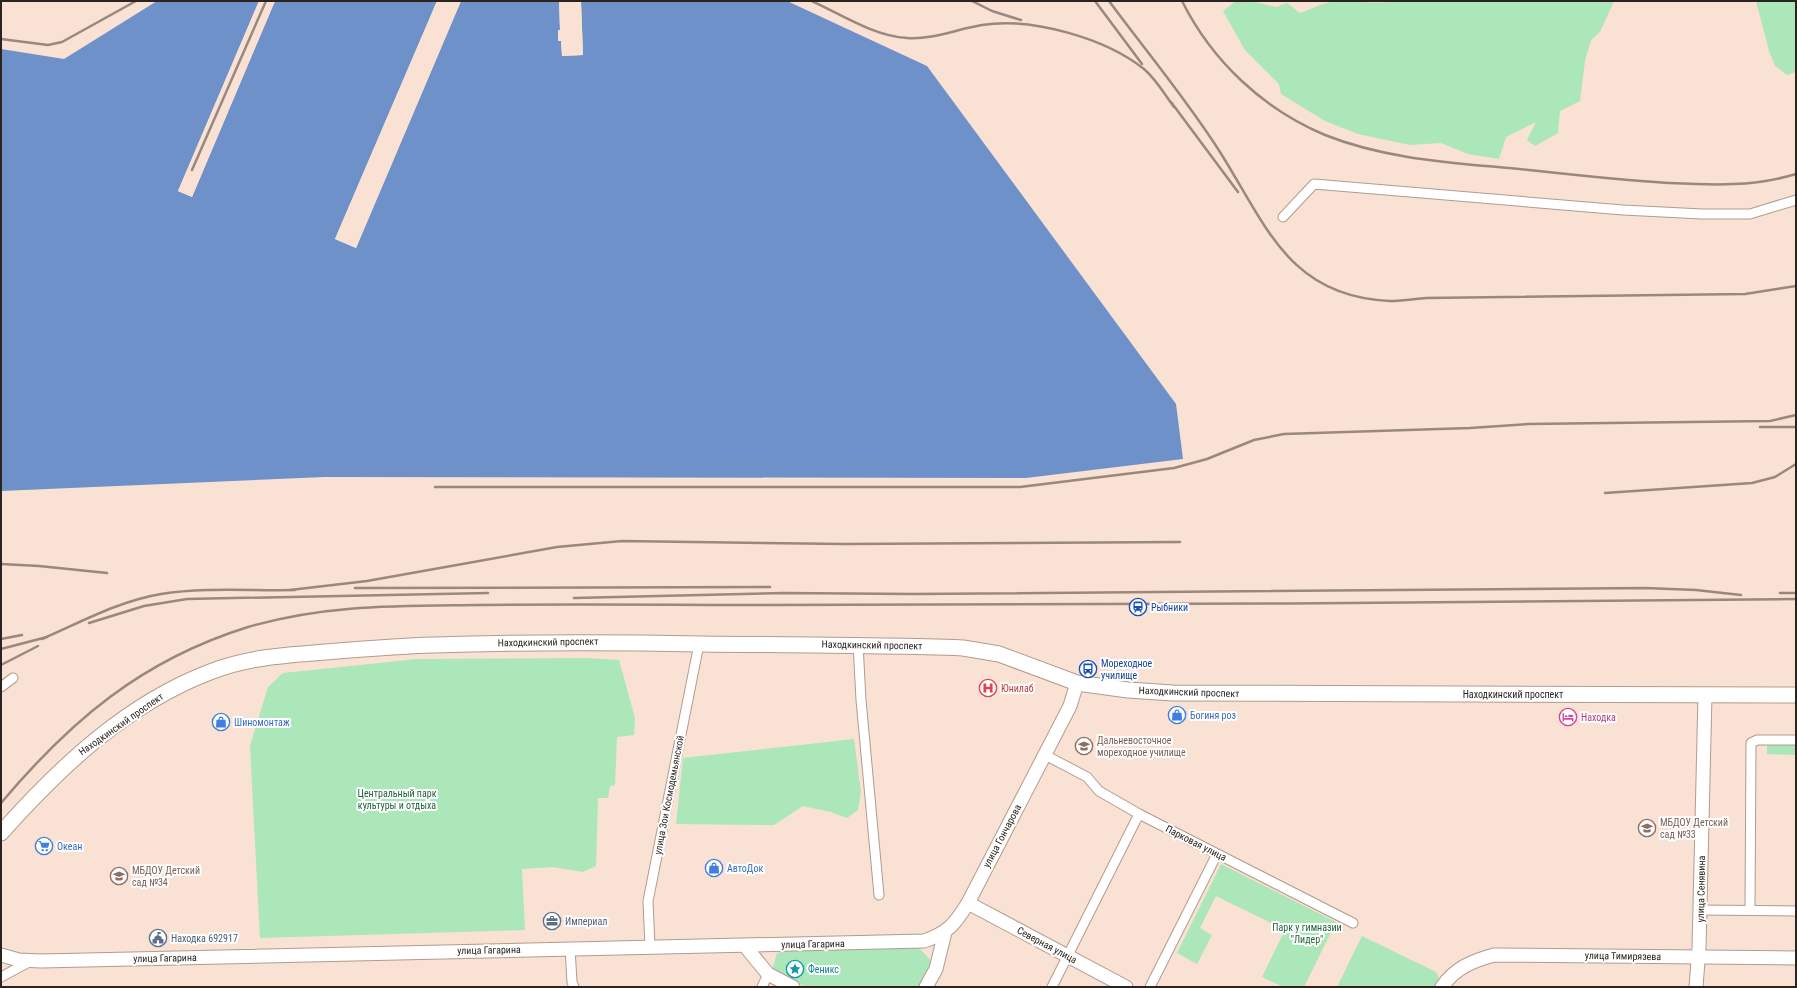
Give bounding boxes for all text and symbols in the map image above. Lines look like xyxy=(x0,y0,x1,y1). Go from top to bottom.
station icon: Рыбники xyxy=(1128,597,1148,617)
place label: Рыбники xyxy=(1151,602,1188,613)
street label: Находкинский проспект xyxy=(498,636,598,648)
street label: Находкинский проспект xyxy=(822,639,922,651)
place label: Мореходное училище xyxy=(1101,658,1153,681)
bus stop icon: Мореходное училище xyxy=(1078,659,1098,679)
hospital icon: Юнилаб xyxy=(978,678,998,698)
place label: Юнилаб xyxy=(1001,683,1034,694)
street label: Находкинский проспект xyxy=(1138,685,1240,699)
street label: Находкинский проспект xyxy=(1463,689,1563,700)
street label: Находкинский проспект xyxy=(77,691,165,757)
shop icon: Богиня роз xyxy=(1167,705,1187,725)
hotel icon: Находка xyxy=(1558,707,1578,727)
place label: Богиня роз xyxy=(1190,710,1236,721)
shop icon: Шиномонтаж xyxy=(211,712,231,732)
place label: Находка xyxy=(1581,712,1616,723)
place label: Шиномонтаж xyxy=(234,717,290,728)
street label: улица Зои Космодемьянской xyxy=(652,735,686,855)
place label: Дальневосточное мореходное училище xyxy=(1097,735,1186,758)
school or university icon: Дальневосточное мореходное училище xyxy=(1074,736,1094,756)
park label: Центральный парк культуры и отдыха xyxy=(358,788,437,811)
street label: улица Гончарова xyxy=(981,802,1023,869)
place label: МБДОУ Детский сад №33 xyxy=(1660,817,1728,840)
school or university icon: МБДОУ Детский сад №33 xyxy=(1637,818,1657,838)
street label: Парковая улица xyxy=(1164,823,1228,863)
supermarket icon: Океан xyxy=(34,836,54,856)
place label: Океан xyxy=(57,841,82,852)
street label: улица Сенявина xyxy=(1695,855,1707,922)
shop icon: АвтоДок xyxy=(704,858,724,878)
place label: АвтоДок xyxy=(727,863,763,874)
place label: МБДОУ Детский сад №34 xyxy=(132,865,200,888)
school or university icon: МБДОУ Детский сад №34 xyxy=(109,866,129,886)
office icon: Империал xyxy=(542,911,562,931)
place label: Империал xyxy=(565,916,607,927)
park label: Парк у гимназии "Лидер" xyxy=(1272,922,1342,945)
street label: Северная улица xyxy=(1015,925,1079,965)
public building icon: Находка 692917 xyxy=(148,928,168,948)
place label: Находка 692917 xyxy=(171,933,238,944)
street label: улица Гагарина xyxy=(781,938,845,950)
street label: улица Гагарина xyxy=(457,944,521,956)
street label: улица Тимирязева xyxy=(1585,950,1661,962)
street label: улица Гагарина xyxy=(133,952,197,964)
place icon: Феникс xyxy=(785,959,805,979)
place label: Феникс xyxy=(808,963,839,975)

